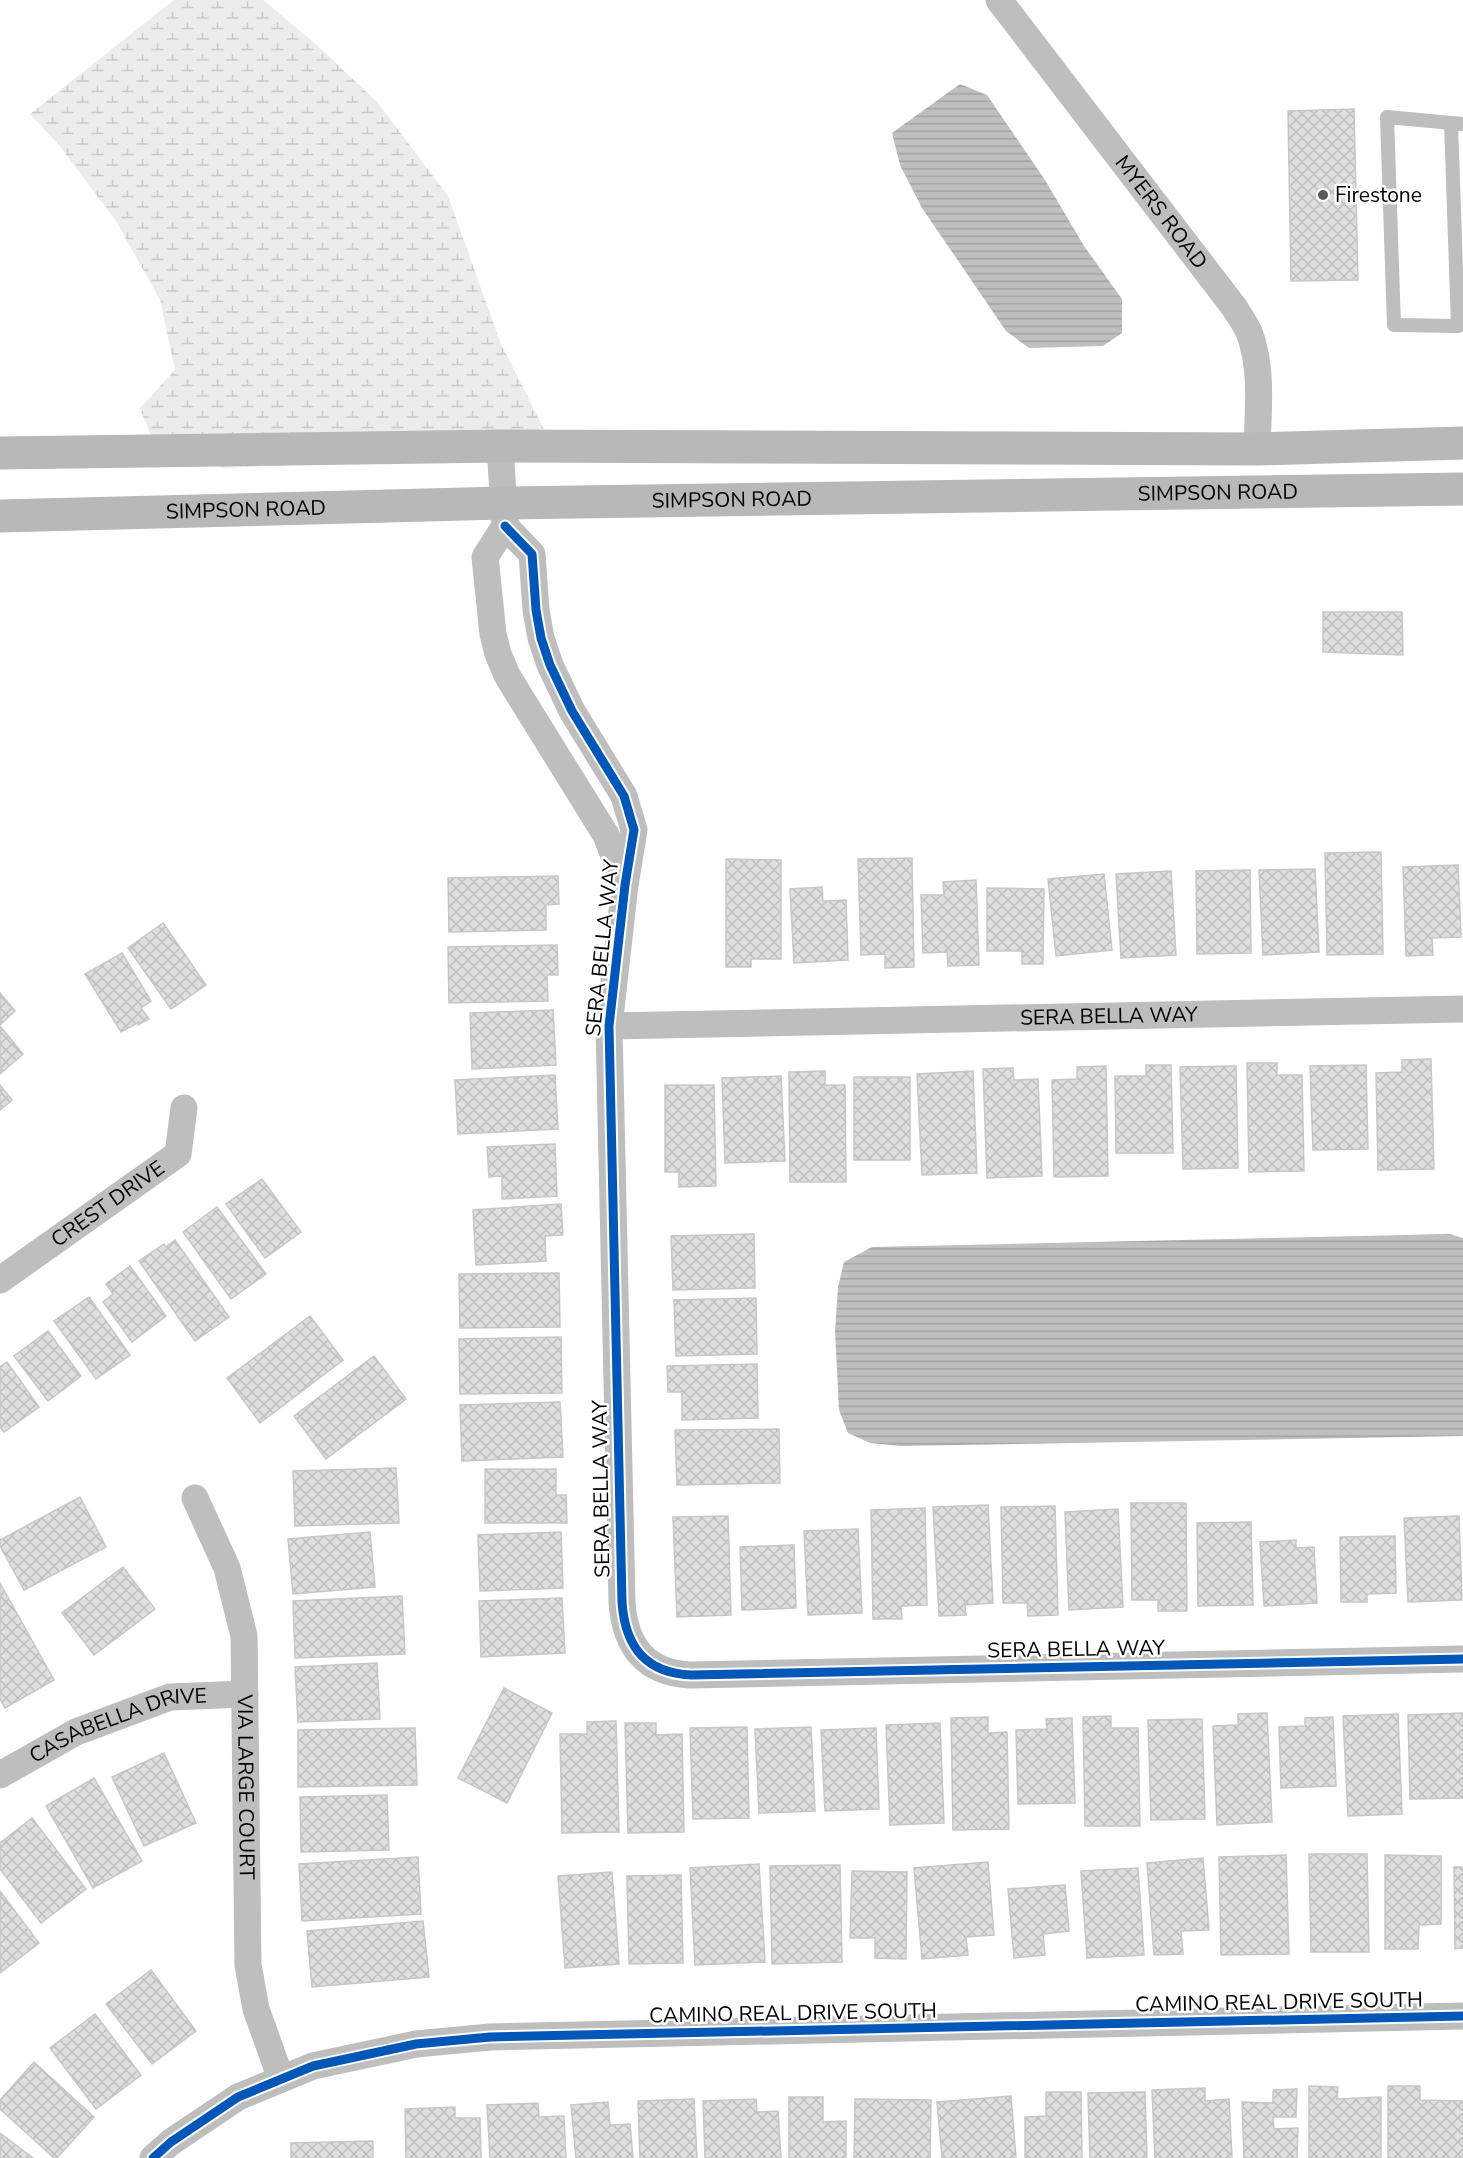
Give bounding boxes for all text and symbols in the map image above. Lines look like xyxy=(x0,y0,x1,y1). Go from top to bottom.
street label: MYERS ROAD xyxy=(1109,149,1214,275)
place label: Firestone xyxy=(1335,181,1422,209)
marker: Firestone xyxy=(1316,188,1330,202)
street label: SIMPSON ROAD xyxy=(1137,477,1298,508)
street label: SIMPSON ROAD xyxy=(651,484,812,515)
street label: SIMPSON ROAD xyxy=(165,494,326,526)
street label: SERA BELLA WAY xyxy=(579,858,625,1038)
street label: SERA BELLA WAY xyxy=(1020,1000,1198,1032)
street label: CREST DRIVE xyxy=(45,1154,170,1253)
street label: SERA BELLA WAY xyxy=(585,1399,617,1578)
street label: SERA BELLA WAY xyxy=(987,1633,1166,1665)
street label: CASABELLA DRIVE xyxy=(24,1682,207,1770)
street label: VIA LARGE COURT xyxy=(231,1693,261,1880)
street label: CAMINO REAL DRIVE SOUTH xyxy=(1135,1985,1423,2019)
street label: CAMINO REAL DRIVE SOUTH xyxy=(649,1996,937,2030)

